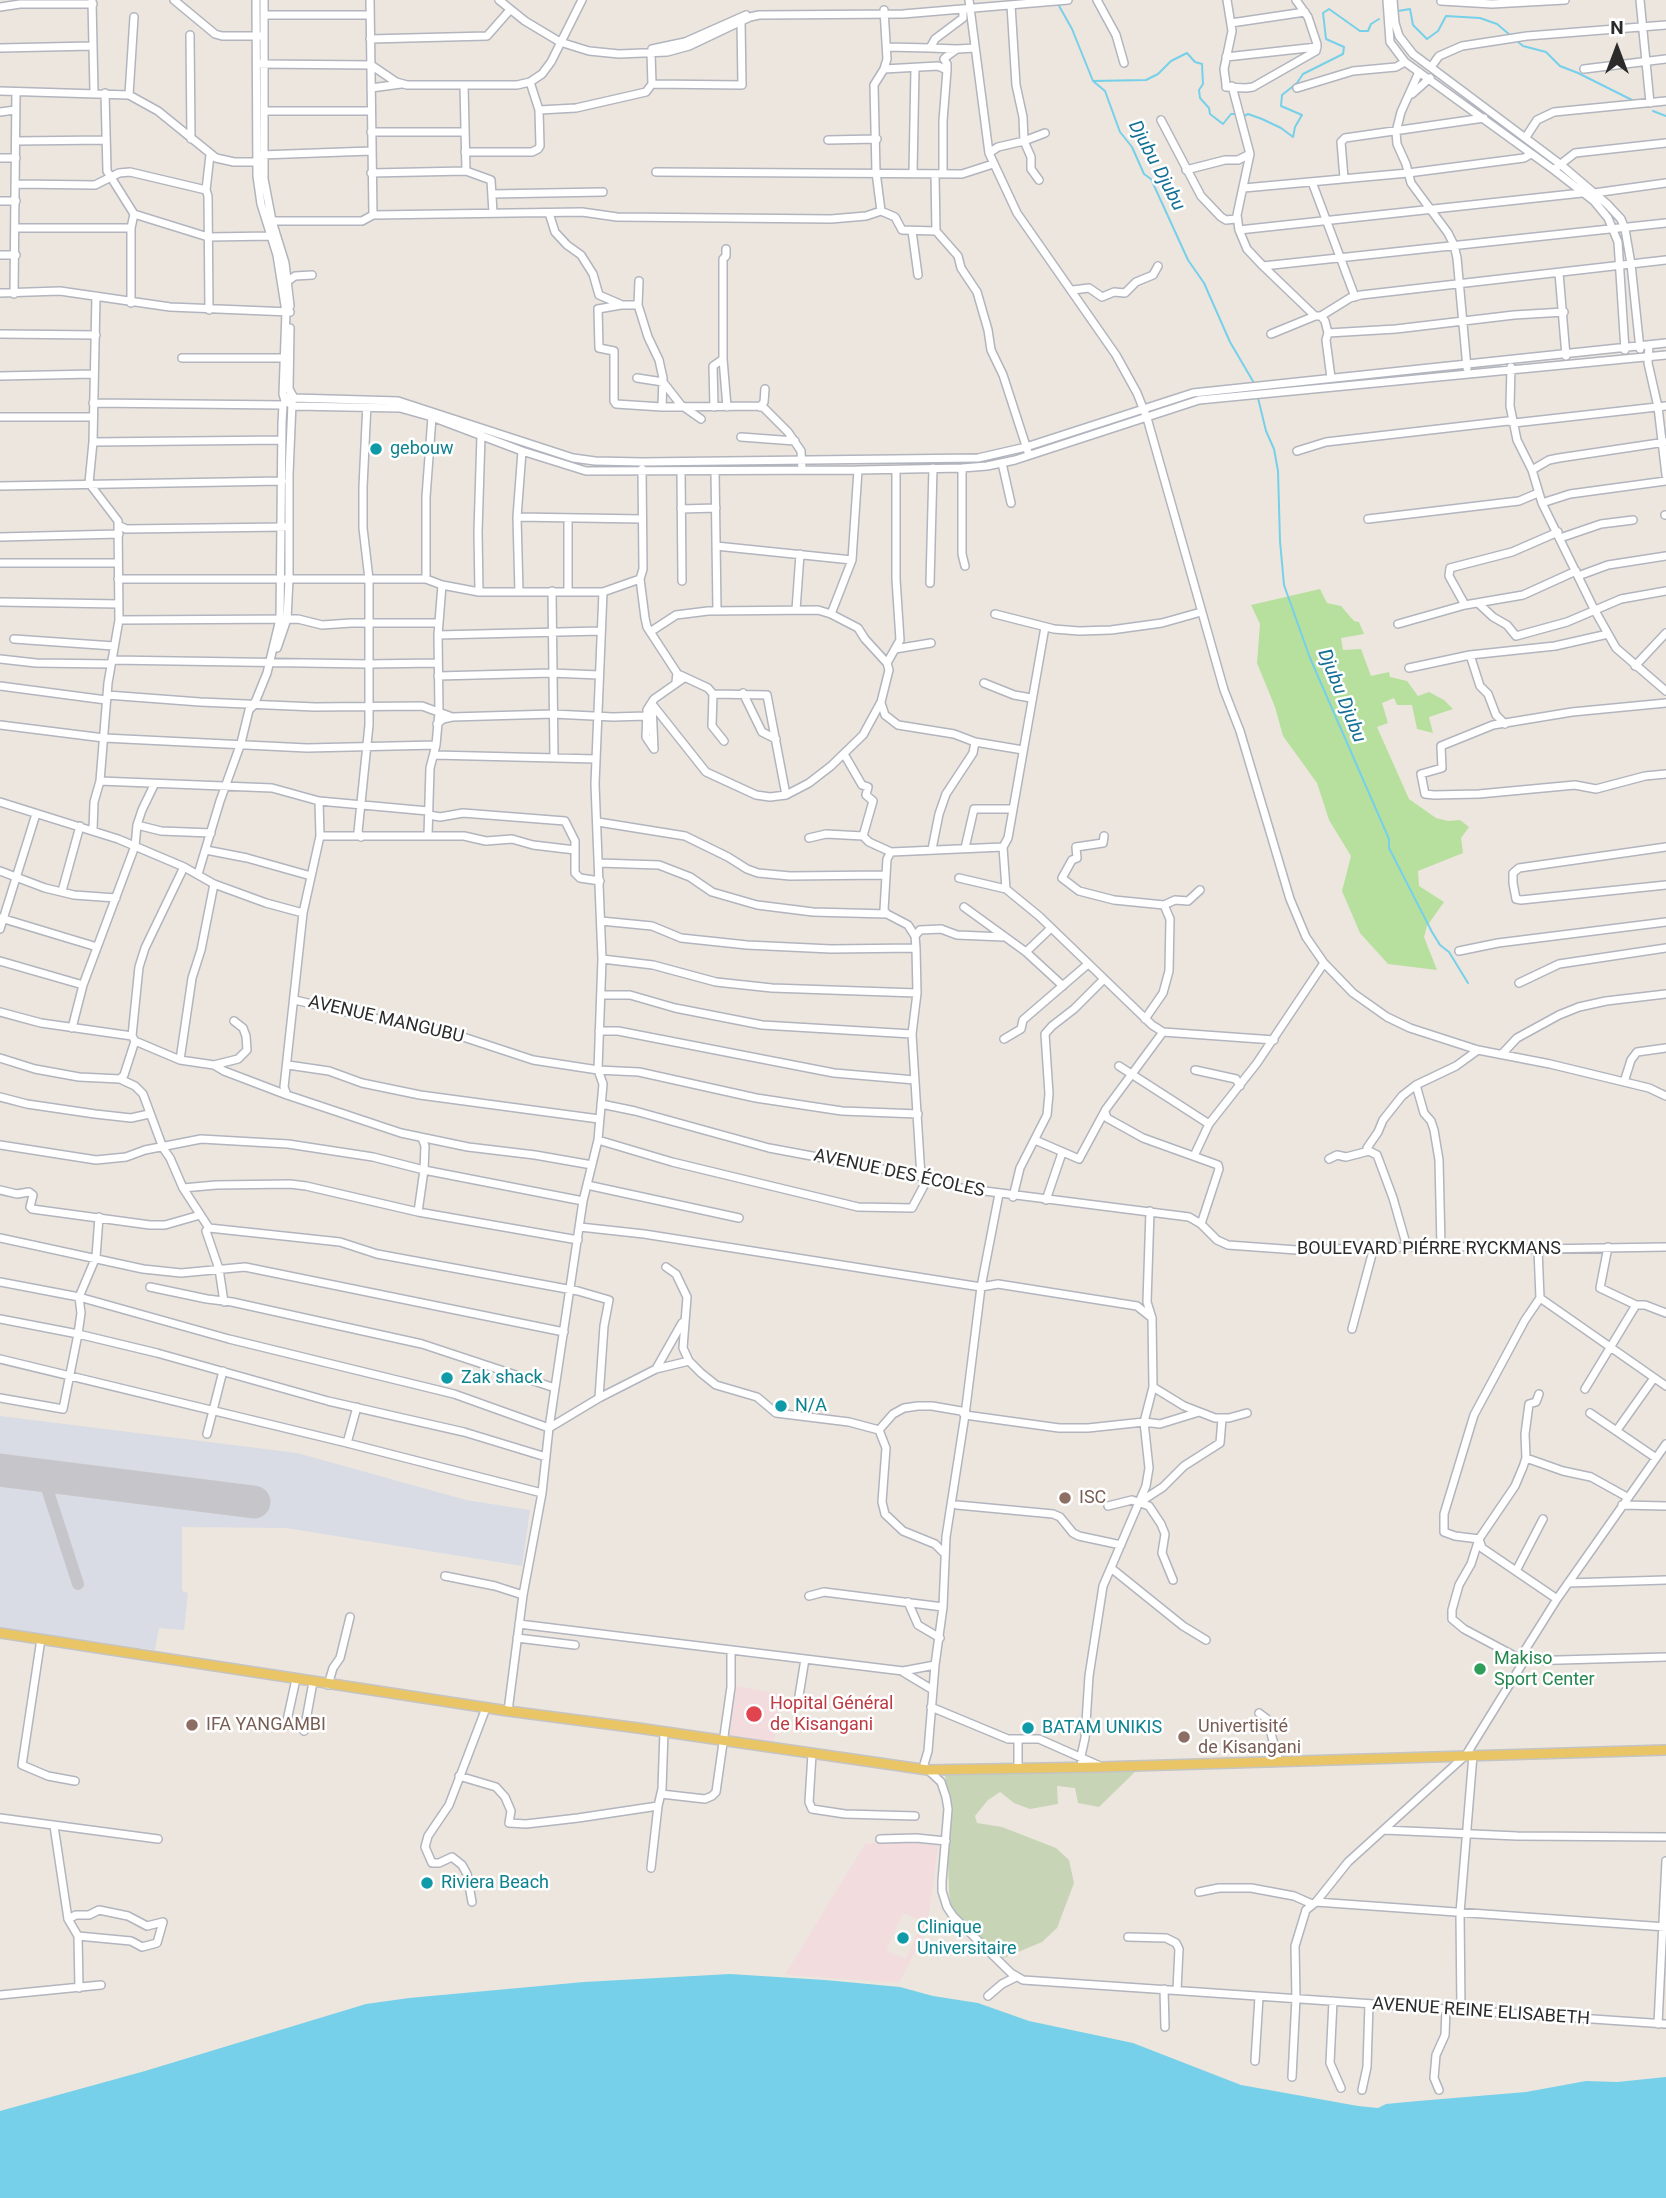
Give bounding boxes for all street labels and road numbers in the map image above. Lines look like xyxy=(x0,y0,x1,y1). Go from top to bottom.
street label: AVENUE MANGUBU xyxy=(306,992,466,1048)
street label: AVENUE DES ÉCOLES xyxy=(812,1145,986,1203)
street label: BOULEVARD PIÉRRE RYCKMANS xyxy=(1297,1238,1561,1260)
street label: AVENUE REINE ELISABETH xyxy=(1371,1994,1591,2030)

